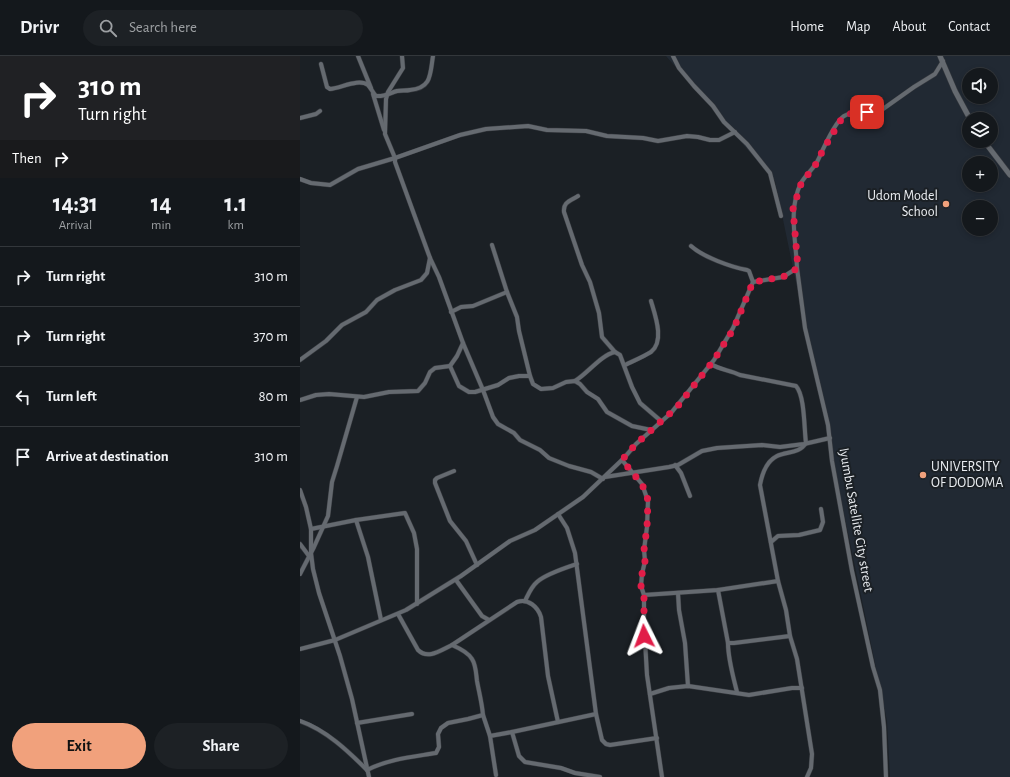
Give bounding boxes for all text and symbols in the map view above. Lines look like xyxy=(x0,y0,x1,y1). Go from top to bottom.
search box xyxy=(83,10,363,46)
icon: search xyxy=(97,17,119,39)
text: Drivr xyxy=(20,18,59,37)
text: Search here xyxy=(129,20,197,35)
text: Home xyxy=(790,20,824,34)
text: Map xyxy=(846,20,870,34)
text: About xyxy=(892,20,926,34)
text: Contact xyxy=(948,20,990,34)
map controls xyxy=(962,68,998,236)
button: sound xyxy=(962,68,998,104)
icon: right xyxy=(12,72,64,124)
text: 310 m xyxy=(78,73,142,101)
pin xyxy=(850,95,884,129)
icon: arrive xyxy=(856,101,878,123)
text: Turn right xyxy=(78,106,147,124)
button: layers xyxy=(962,112,998,148)
icon: right xyxy=(50,148,72,170)
text: Then xyxy=(12,151,42,166)
button: + xyxy=(962,156,998,192)
place label: Udom Model School xyxy=(867,189,938,219)
text: 14:31 xyxy=(53,192,98,216)
text: 14 xyxy=(151,192,172,216)
text: 1.1 xyxy=(224,192,247,216)
marker: Udom Model School xyxy=(941,199,951,209)
button: − xyxy=(962,200,998,236)
text: Arrival xyxy=(59,219,92,232)
text: min xyxy=(151,219,171,232)
text: km xyxy=(228,219,244,232)
icon: right xyxy=(12,266,34,288)
text: Turn right xyxy=(46,269,105,284)
text: 310 m xyxy=(254,269,288,284)
icon: right xyxy=(12,326,34,348)
text: Turn right xyxy=(46,329,105,344)
text: 370 m xyxy=(253,329,288,344)
icon: left xyxy=(12,386,34,408)
text: Turn left xyxy=(46,389,97,404)
text: 80 m xyxy=(258,389,288,404)
icon: arrive xyxy=(12,446,34,468)
street label: Iyumbu Satellite City street xyxy=(836,447,876,594)
text: Arrive at destination xyxy=(46,449,169,464)
text: 310 m xyxy=(254,449,288,464)
place label: UNIVERSITY OF DODOMA xyxy=(931,460,1003,490)
marker: UNIVERSITY OF DODOMA xyxy=(918,470,928,480)
position arrow xyxy=(623,615,665,657)
button: Exit xyxy=(12,723,146,769)
button: Share xyxy=(154,723,288,769)

